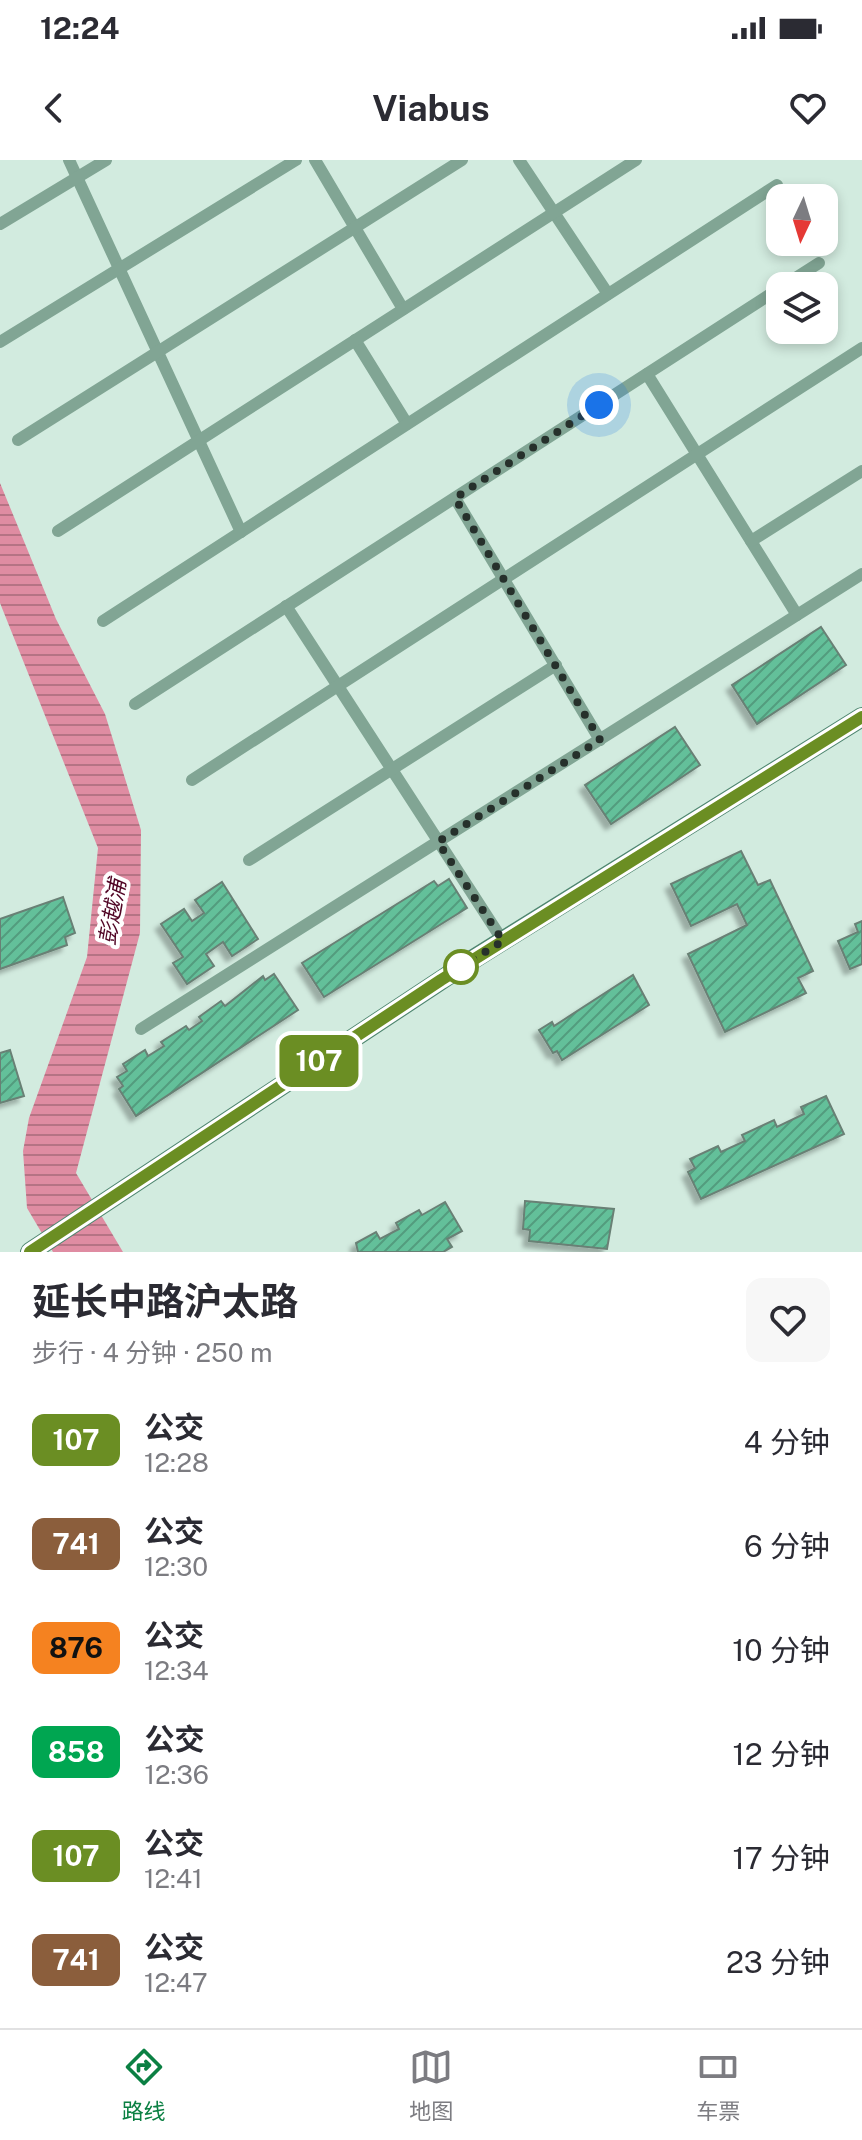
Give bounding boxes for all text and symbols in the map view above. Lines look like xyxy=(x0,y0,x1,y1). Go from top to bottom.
text: 12:24 xyxy=(40,10,119,46)
icon: back xyxy=(32,86,76,130)
icon: heart xyxy=(786,86,830,130)
text: Viabus xyxy=(372,87,490,129)
north arrow xyxy=(766,184,838,256)
map controls xyxy=(766,184,838,344)
button: layers xyxy=(766,272,838,344)
your location xyxy=(579,385,619,425)
water label: 彭越浦 xyxy=(93,874,131,947)
unlabelled marker xyxy=(444,950,478,984)
line badge: 107 xyxy=(273,1035,365,1087)
text: 107 xyxy=(295,1044,343,1077)
button: heart xyxy=(746,1278,830,1362)
text: 延长中路沪太路 xyxy=(32,1279,298,1324)
text: 步行 · 4 分钟 · 250 m xyxy=(32,1337,272,1368)
text: 公交 xyxy=(144,1409,204,1445)
text: 107 xyxy=(52,1423,100,1456)
text: 4 分钟 xyxy=(744,1424,830,1460)
text: 12:28 xyxy=(144,1447,209,1478)
text: 公交 xyxy=(144,1513,204,1549)
text: 741 xyxy=(52,1527,100,1560)
text: 6 分钟 xyxy=(744,1528,830,1564)
text: 12:30 xyxy=(144,1551,208,1582)
text: 公交 xyxy=(144,1617,204,1653)
text: 876 xyxy=(49,1631,103,1664)
text: 10 分钟 xyxy=(732,1632,830,1668)
text: 12:34 xyxy=(144,1655,209,1686)
text: 公交 xyxy=(144,1721,204,1757)
text: 858 xyxy=(48,1735,104,1768)
text: 12 分钟 xyxy=(733,1736,830,1772)
text: 12:36 xyxy=(144,1759,209,1790)
text: 公交 xyxy=(144,1825,204,1861)
text: 107 xyxy=(52,1839,100,1872)
text: 17 分钟 xyxy=(732,1840,830,1876)
text: 12:41 xyxy=(144,1863,203,1894)
text: 公交 xyxy=(144,1929,204,1965)
text: 741 xyxy=(52,1943,100,1976)
text: 23 分钟 xyxy=(726,1944,830,1980)
text: 12:47 xyxy=(144,1967,208,1998)
tab: 路线 xyxy=(122,2045,166,2125)
tab: 地图 xyxy=(409,2045,453,2125)
tab: 车票 xyxy=(696,2045,740,2125)

